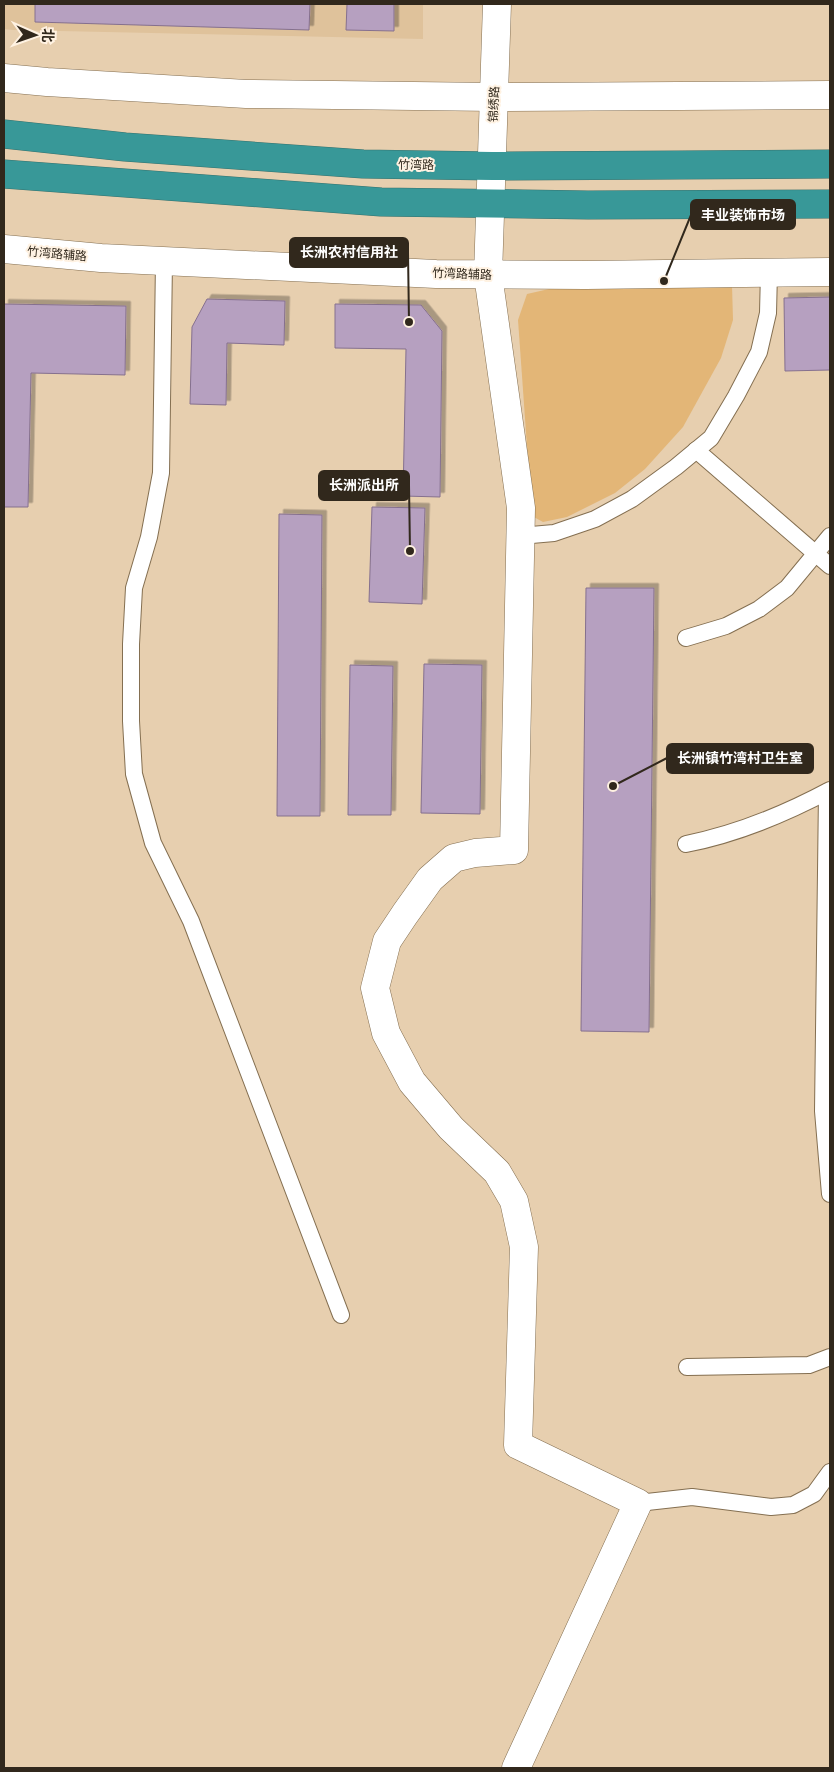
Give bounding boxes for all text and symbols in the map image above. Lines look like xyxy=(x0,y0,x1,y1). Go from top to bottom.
north arrow xyxy=(10,10,60,60)
text: 北 xyxy=(39,28,57,43)
street label: 锦绣路 xyxy=(485,86,502,122)
street label: 竹湾路 xyxy=(398,157,434,172)
callout: 丰业装饰市场 xyxy=(691,200,795,229)
text: 丰业装饰市场 xyxy=(701,206,785,224)
callout: 长洲农村信用社 xyxy=(290,238,408,267)
street label: 竹湾路辅路 xyxy=(26,243,88,264)
text: 长洲农村信用社 xyxy=(300,243,398,261)
street label: 竹湾路辅路 xyxy=(432,265,492,282)
callout: 长洲派出所 xyxy=(319,471,409,500)
text: 长洲派出所 xyxy=(329,476,399,494)
callout: 长洲镇竹湾村卫生室 xyxy=(667,744,813,773)
text: 长洲镇竹湾村卫生室 xyxy=(677,749,803,767)

